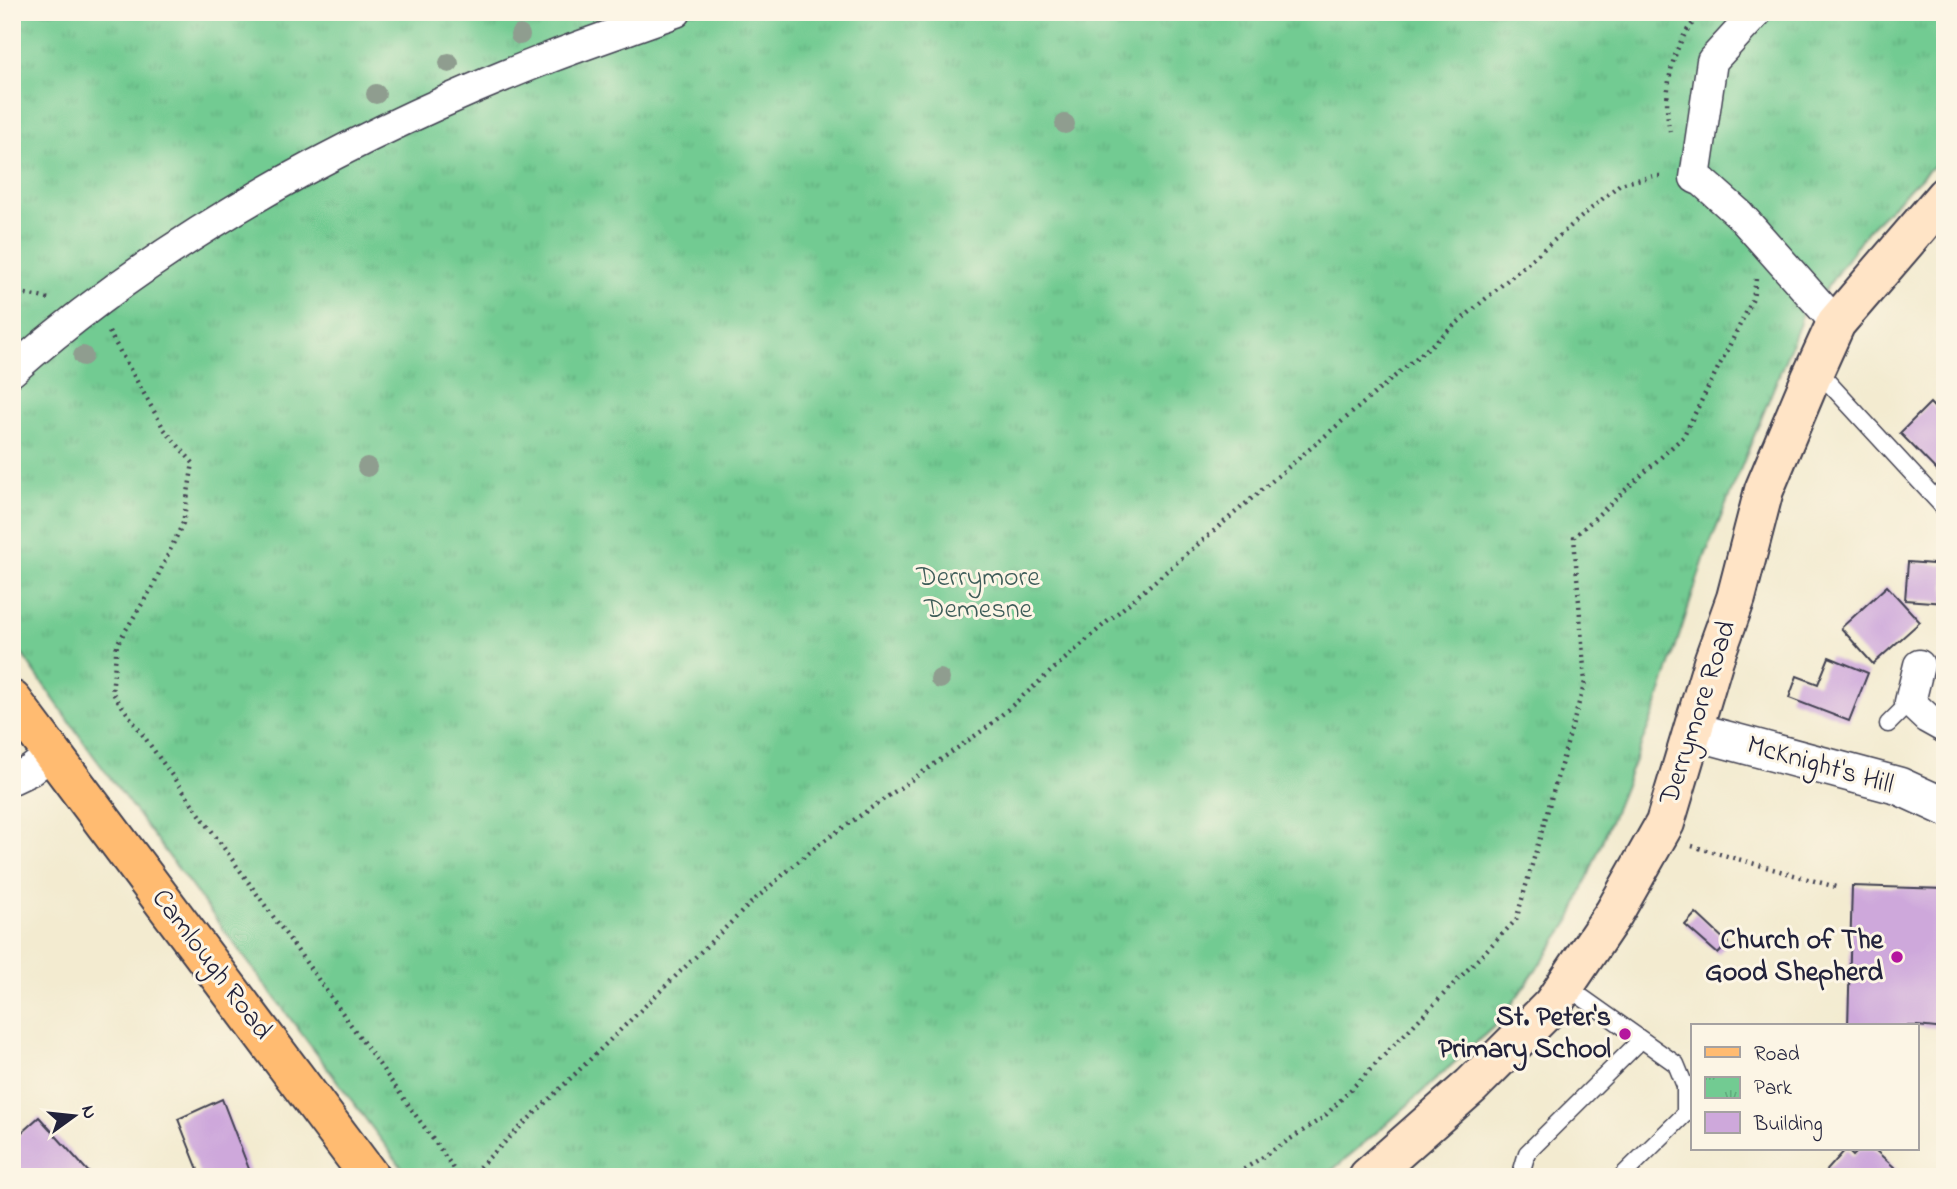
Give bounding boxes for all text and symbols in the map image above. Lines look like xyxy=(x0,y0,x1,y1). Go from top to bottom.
park label: Derrymore Demesne xyxy=(915,558,1040,631)
street label: Derrymore Road xyxy=(1650,615,1748,811)
street label: McKnight's Hill xyxy=(1742,725,1898,807)
street label: Camlough Road xyxy=(140,881,282,1049)
place label: Church of The Good Shepherd xyxy=(1705,921,1884,994)
marker: Church of The Good Shepherd xyxy=(1889,949,1905,965)
place label: St. Peter's Primary School xyxy=(1438,998,1611,1071)
legend xyxy=(1691,1024,1918,1150)
marker: St. Peter's Primary School xyxy=(1617,1026,1633,1042)
text: Road xyxy=(1754,1040,1800,1070)
text: Park xyxy=(1754,1074,1793,1104)
north arrow xyxy=(38,1080,108,1150)
text: N xyxy=(73,1103,103,1122)
text: Building xyxy=(1753,1110,1823,1142)

